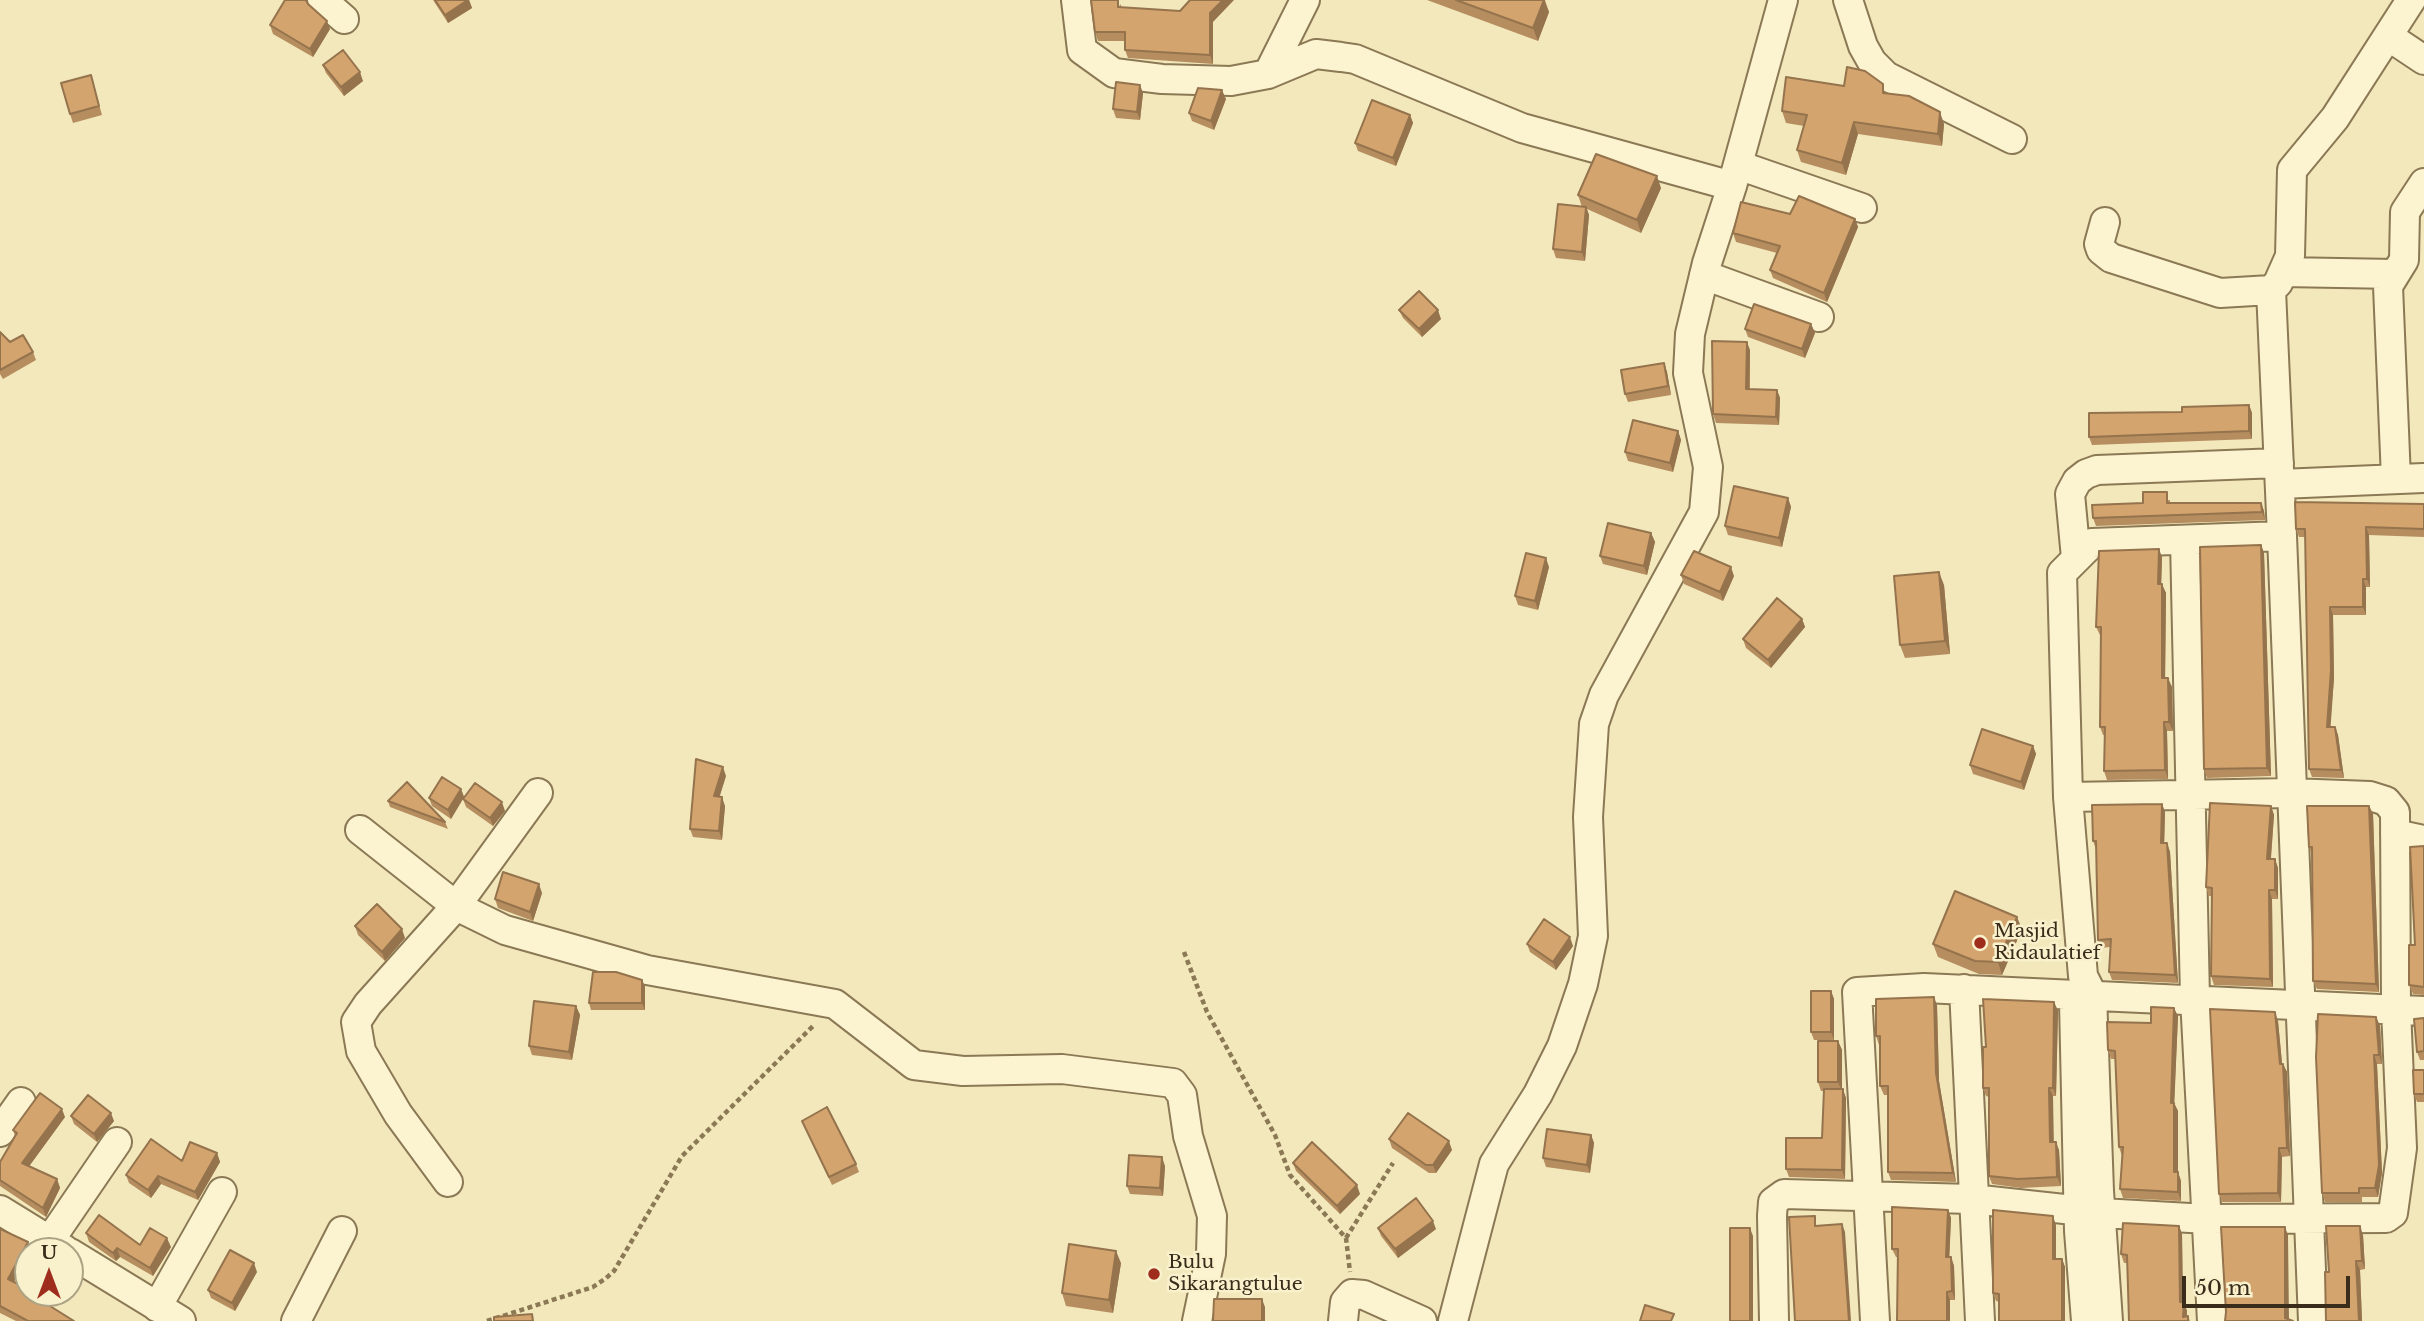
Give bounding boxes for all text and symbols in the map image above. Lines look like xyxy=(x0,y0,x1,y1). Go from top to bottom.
place label: Masjid Ridaulatief xyxy=(1994,921,2101,965)
marker: Masjid Ridaulatief xyxy=(1972,935,1988,951)
north arrow xyxy=(14,1237,84,1307)
text: U xyxy=(41,1241,57,1264)
place label: Bulu Sikarangtulue xyxy=(1168,1252,1303,1296)
scale bar xyxy=(2186,1262,2354,1306)
marker: Bulu Sikarangtulue xyxy=(1146,1266,1162,1282)
text: 50 m xyxy=(2195,1275,2250,1301)

